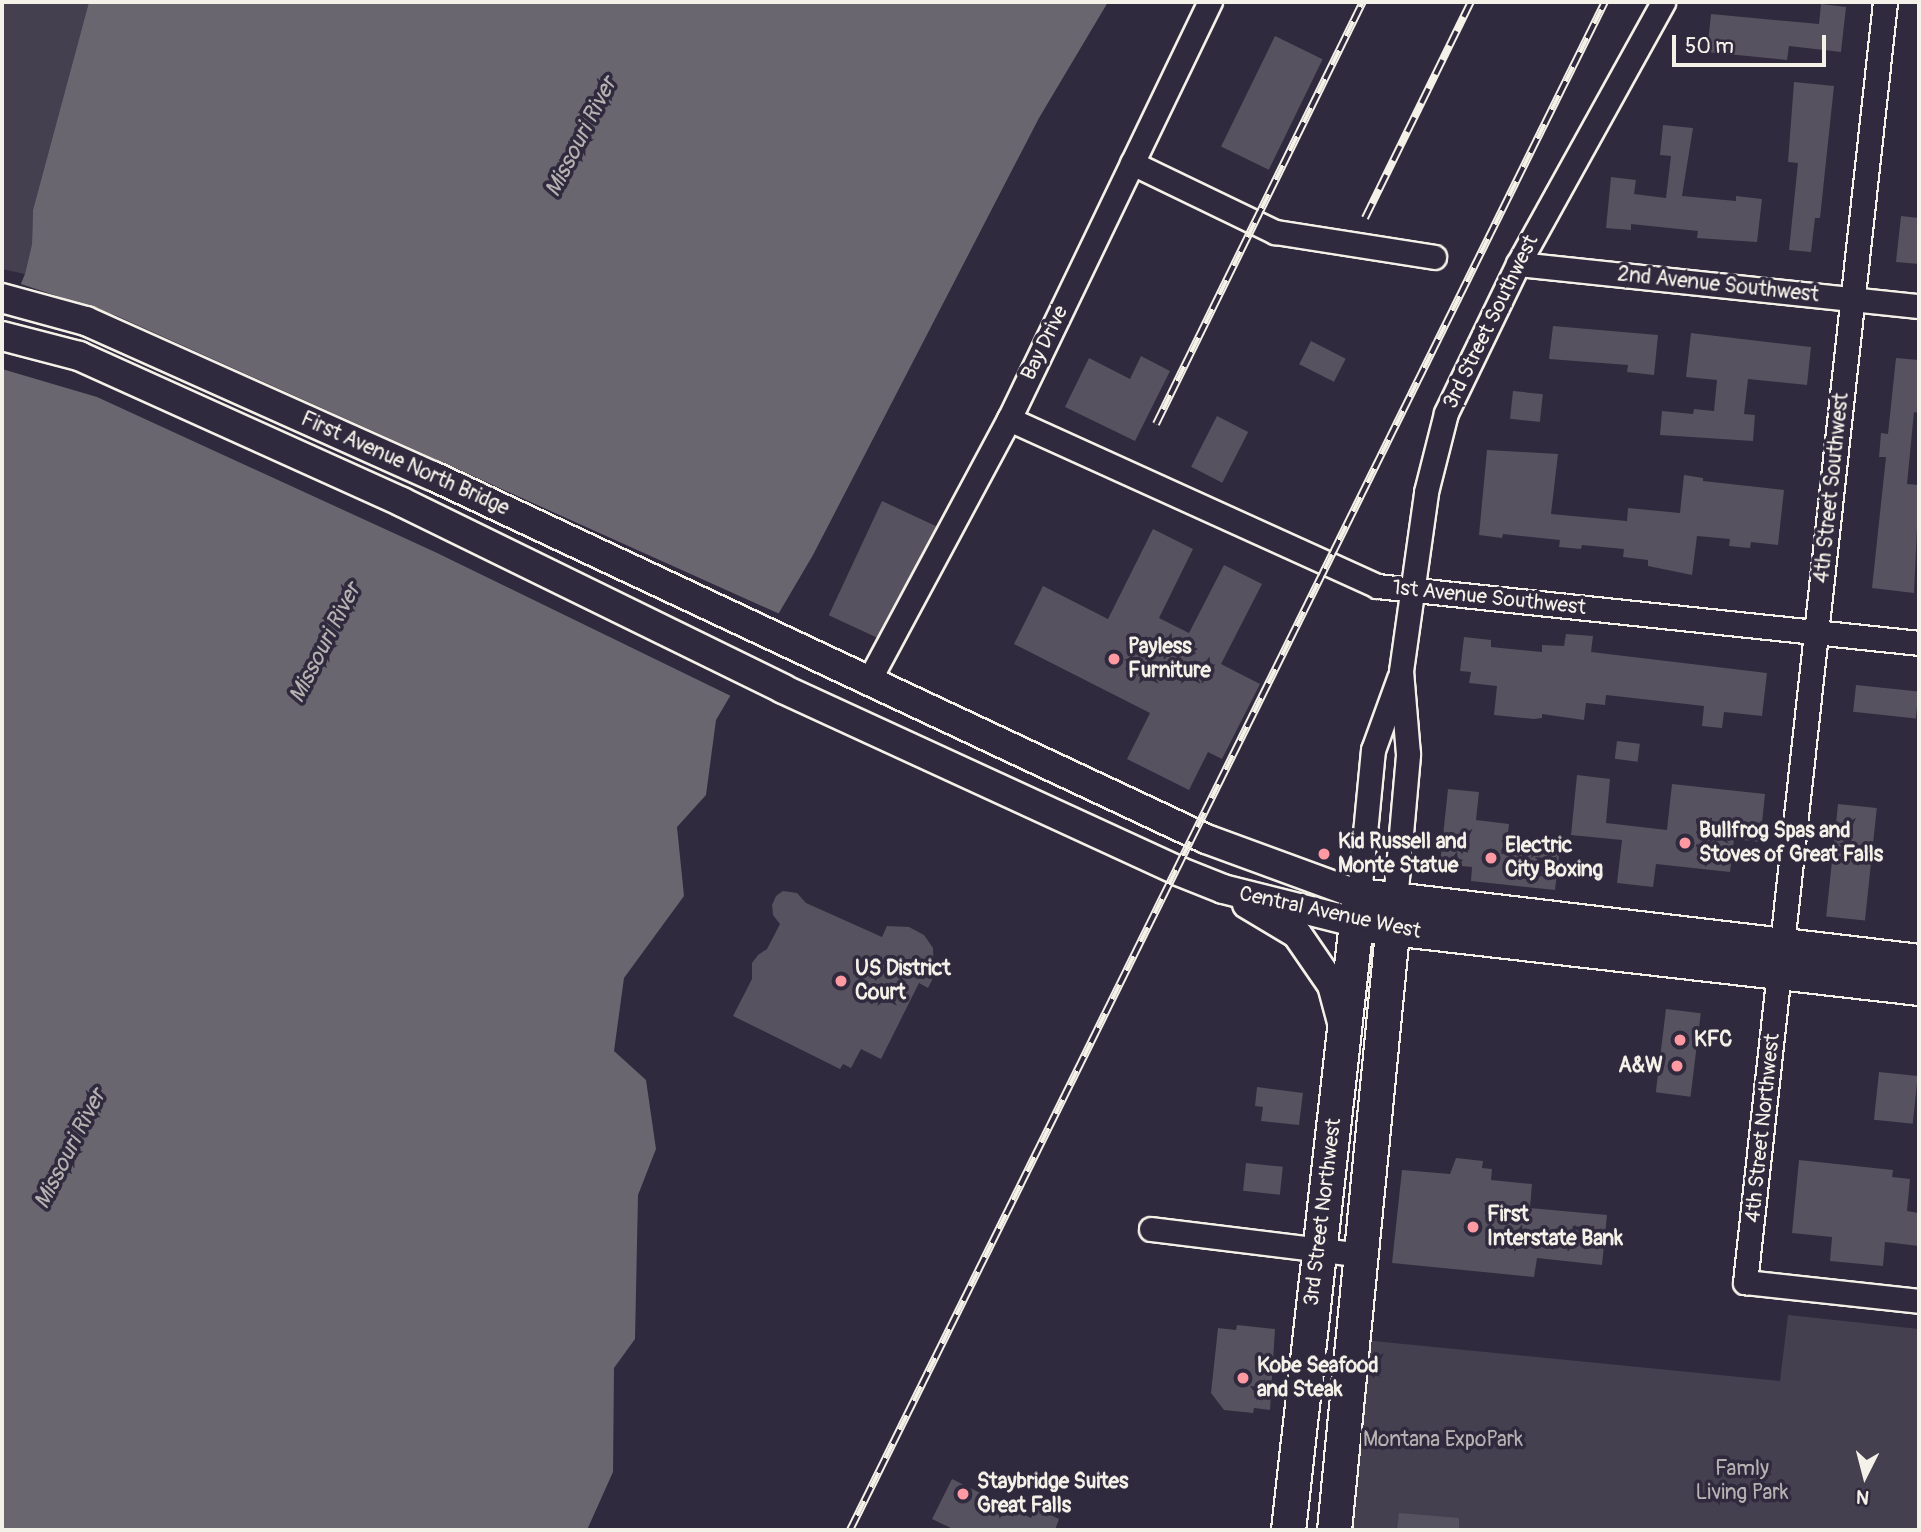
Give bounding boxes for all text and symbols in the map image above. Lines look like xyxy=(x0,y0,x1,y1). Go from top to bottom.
scale bar xyxy=(1676,21,1830,65)
text: 50 m xyxy=(1685,33,1734,60)
water label: Missouri River xyxy=(539,73,623,201)
street label: 3rd Street Southwest xyxy=(1438,231,1544,413)
street label: 2nd Avenue Southwest xyxy=(1616,262,1820,308)
street label: Bay Drive xyxy=(1016,302,1074,384)
street label: 4th Street Southwest xyxy=(1809,392,1855,584)
street label: First Avenue North Bridge xyxy=(297,407,513,521)
street label: 1st Avenue Southwest xyxy=(1391,575,1587,621)
water label: Missouri River xyxy=(283,579,367,707)
place label: Payless Furniture xyxy=(1128,634,1211,684)
marker: Payless Furniture xyxy=(1106,651,1122,667)
place label: Bullfrog Spas and Stoves of Great Falls xyxy=(1699,818,1883,868)
place label: Kid Russell and Monte Statue xyxy=(1338,829,1467,879)
place label: Electric City Boxing xyxy=(1505,833,1603,883)
marker: Bullfrog Spas and Stoves of Great Falls xyxy=(1677,835,1693,851)
marker: Kid Russell and Monte Statue xyxy=(1316,846,1332,862)
marker: Electric City Boxing xyxy=(1483,850,1499,866)
street label: Central Avenue West xyxy=(1237,881,1423,945)
place label: US District Court xyxy=(855,956,951,1006)
marker: US District Court xyxy=(833,973,849,989)
place label: KFC xyxy=(1694,1027,1732,1053)
marker: KFC xyxy=(1672,1032,1688,1048)
street label: 4th Street Northwest xyxy=(1741,1032,1785,1224)
place label: A&W xyxy=(1618,1053,1663,1079)
marker: A&W xyxy=(1669,1058,1685,1074)
water label: Missouri River xyxy=(28,1085,112,1213)
street label: 3rd Street Northwest xyxy=(1299,1117,1347,1307)
place label: First Interstate Bank xyxy=(1487,1202,1623,1252)
marker: First Interstate Bank xyxy=(1465,1219,1481,1235)
place label: Kobe Seafood and Steak xyxy=(1257,1353,1379,1403)
marker: Kobe Seafood and Steak xyxy=(1235,1370,1251,1386)
park label: Montana ExpoPark xyxy=(1363,1427,1523,1453)
north arrow xyxy=(1830,1441,1900,1511)
park label: Famly Living Park xyxy=(1696,1456,1788,1506)
place label: Staybridge Suites Great Falls xyxy=(977,1469,1128,1519)
text: N xyxy=(1855,1484,1870,1509)
marker: Staybridge Suites Great Falls xyxy=(955,1486,971,1502)

